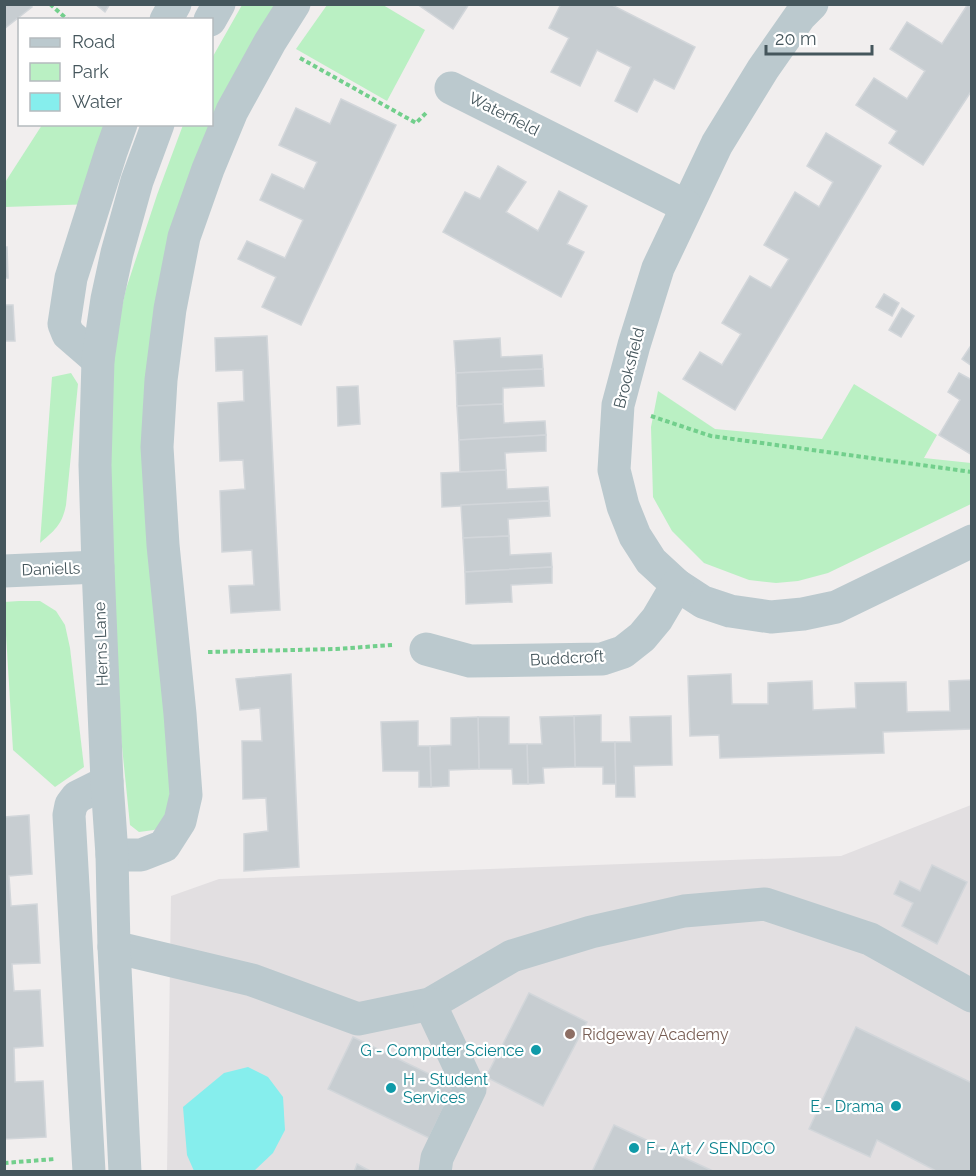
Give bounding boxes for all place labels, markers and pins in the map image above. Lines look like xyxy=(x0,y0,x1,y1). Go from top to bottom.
place label: Ridgeway Academy xyxy=(582,1025,729,1044)
marker: Ridgeway Academy xyxy=(563,1027,577,1041)
place label: G - Computer Science xyxy=(360,1041,524,1060)
marker: G - Computer Science xyxy=(529,1043,543,1057)
place label: H - Student Services xyxy=(403,1070,489,1107)
marker: H - Student Services xyxy=(384,1081,398,1095)
place label: E - Drama xyxy=(810,1097,884,1116)
marker: E - Drama xyxy=(889,1099,903,1113)
place label: F - Art / SENDCO xyxy=(646,1139,775,1158)
marker: F - Art / SENDCO xyxy=(627,1141,641,1155)

